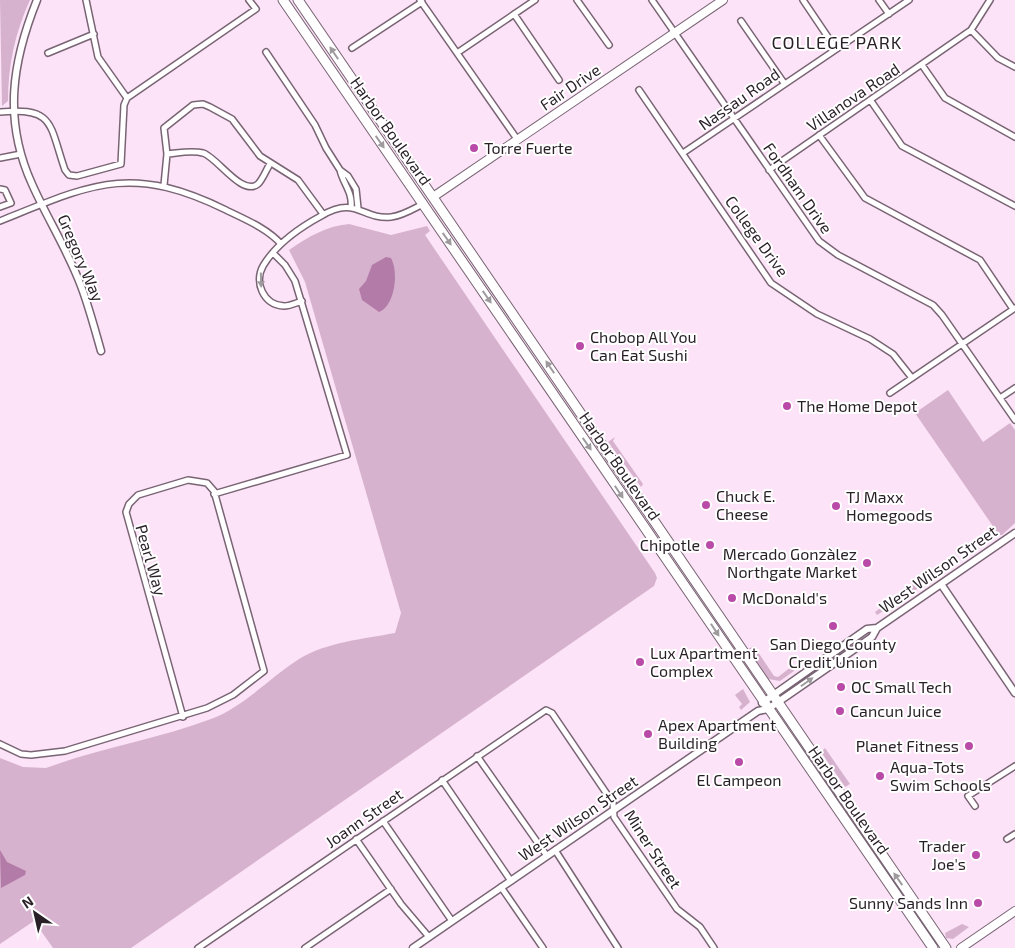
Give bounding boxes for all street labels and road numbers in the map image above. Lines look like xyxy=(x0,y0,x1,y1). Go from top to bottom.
street label: Villanova Road xyxy=(803,59,903,135)
street label: Fair Drive xyxy=(536,60,603,114)
street label: Nassau Road xyxy=(695,64,783,134)
street label: Harbor Boulevard xyxy=(347,73,436,188)
street label: Fordham Drive xyxy=(760,139,837,237)
street label: College Drive xyxy=(722,192,793,280)
street label: Gregory Way xyxy=(55,211,109,305)
street label: Harbor Boulevard xyxy=(576,408,665,523)
street label: West Wilson Street xyxy=(875,521,1000,616)
street label: Pearl Way xyxy=(132,522,171,598)
street label: Harbor Boulevard xyxy=(805,742,894,857)
street label: West Wilson Street xyxy=(515,771,641,864)
street label: Joann Street xyxy=(321,784,406,851)
street label: Miner Street xyxy=(621,806,686,892)

